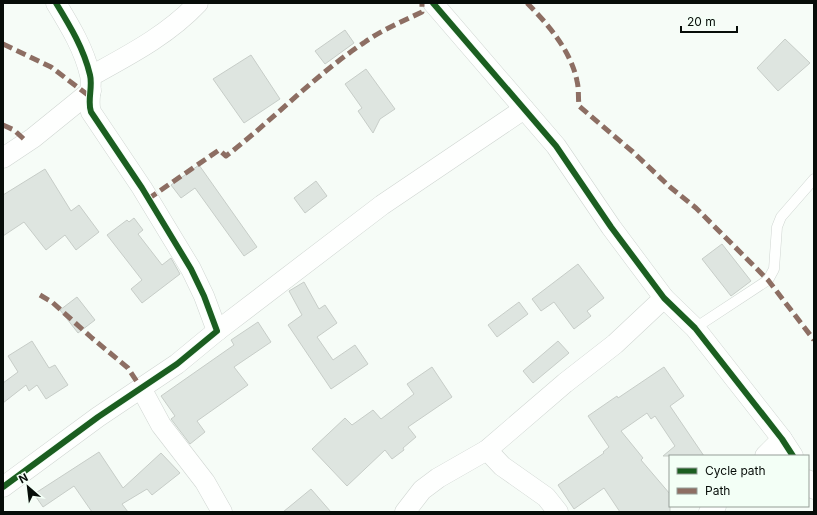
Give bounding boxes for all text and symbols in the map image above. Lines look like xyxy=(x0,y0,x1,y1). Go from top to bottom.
scale bar xyxy=(681,8,737,34)
text: 20 m xyxy=(687,14,716,29)
legend xyxy=(669,455,809,507)
text: Cycle path xyxy=(705,463,766,478)
north arrow xyxy=(8,467,48,507)
text: N xyxy=(16,470,30,486)
text: Path xyxy=(705,483,730,498)

